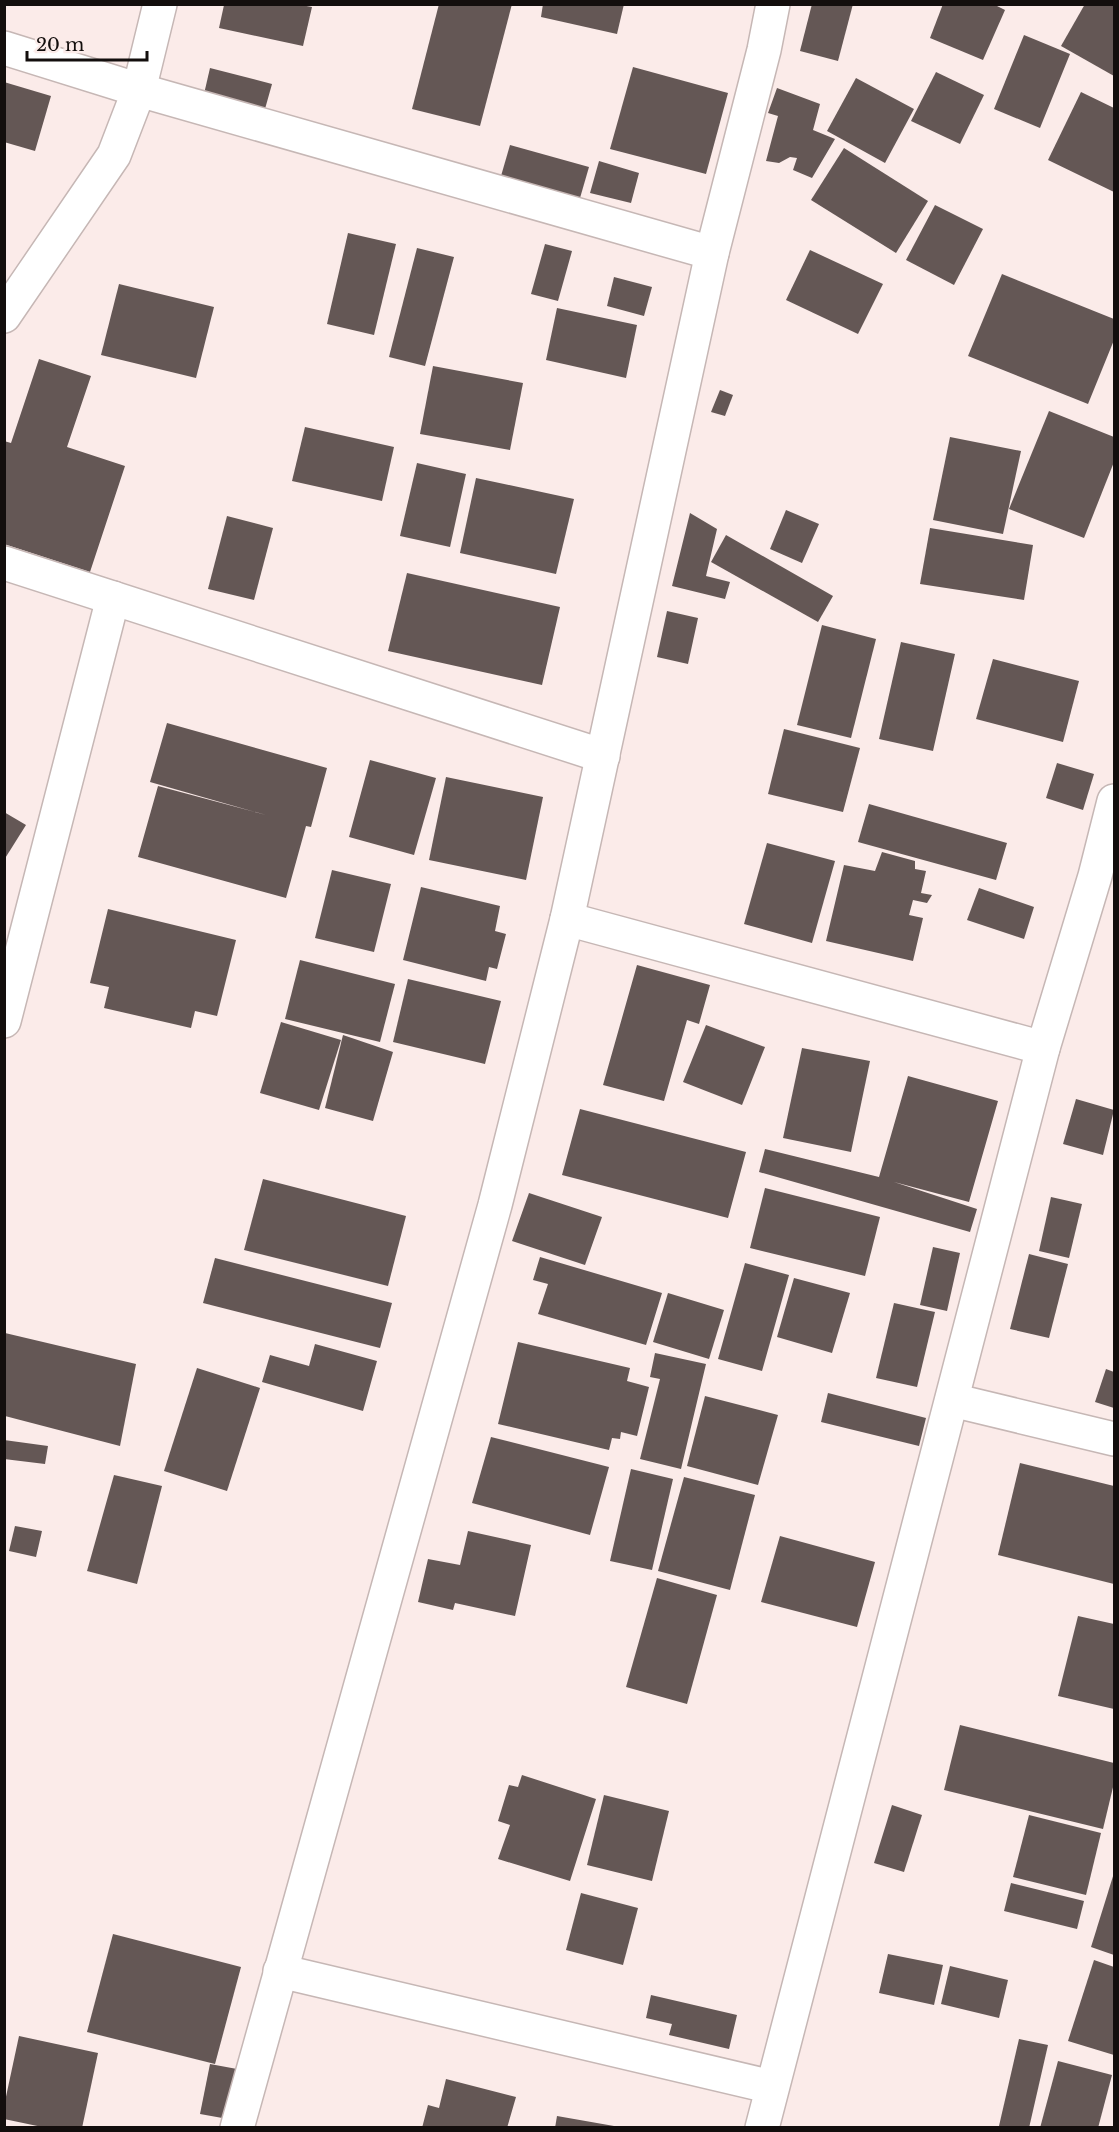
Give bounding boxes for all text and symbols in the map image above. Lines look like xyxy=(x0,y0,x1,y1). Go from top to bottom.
scale bar xyxy=(27,24,147,62)
text: 20 m xyxy=(36,34,84,56)

